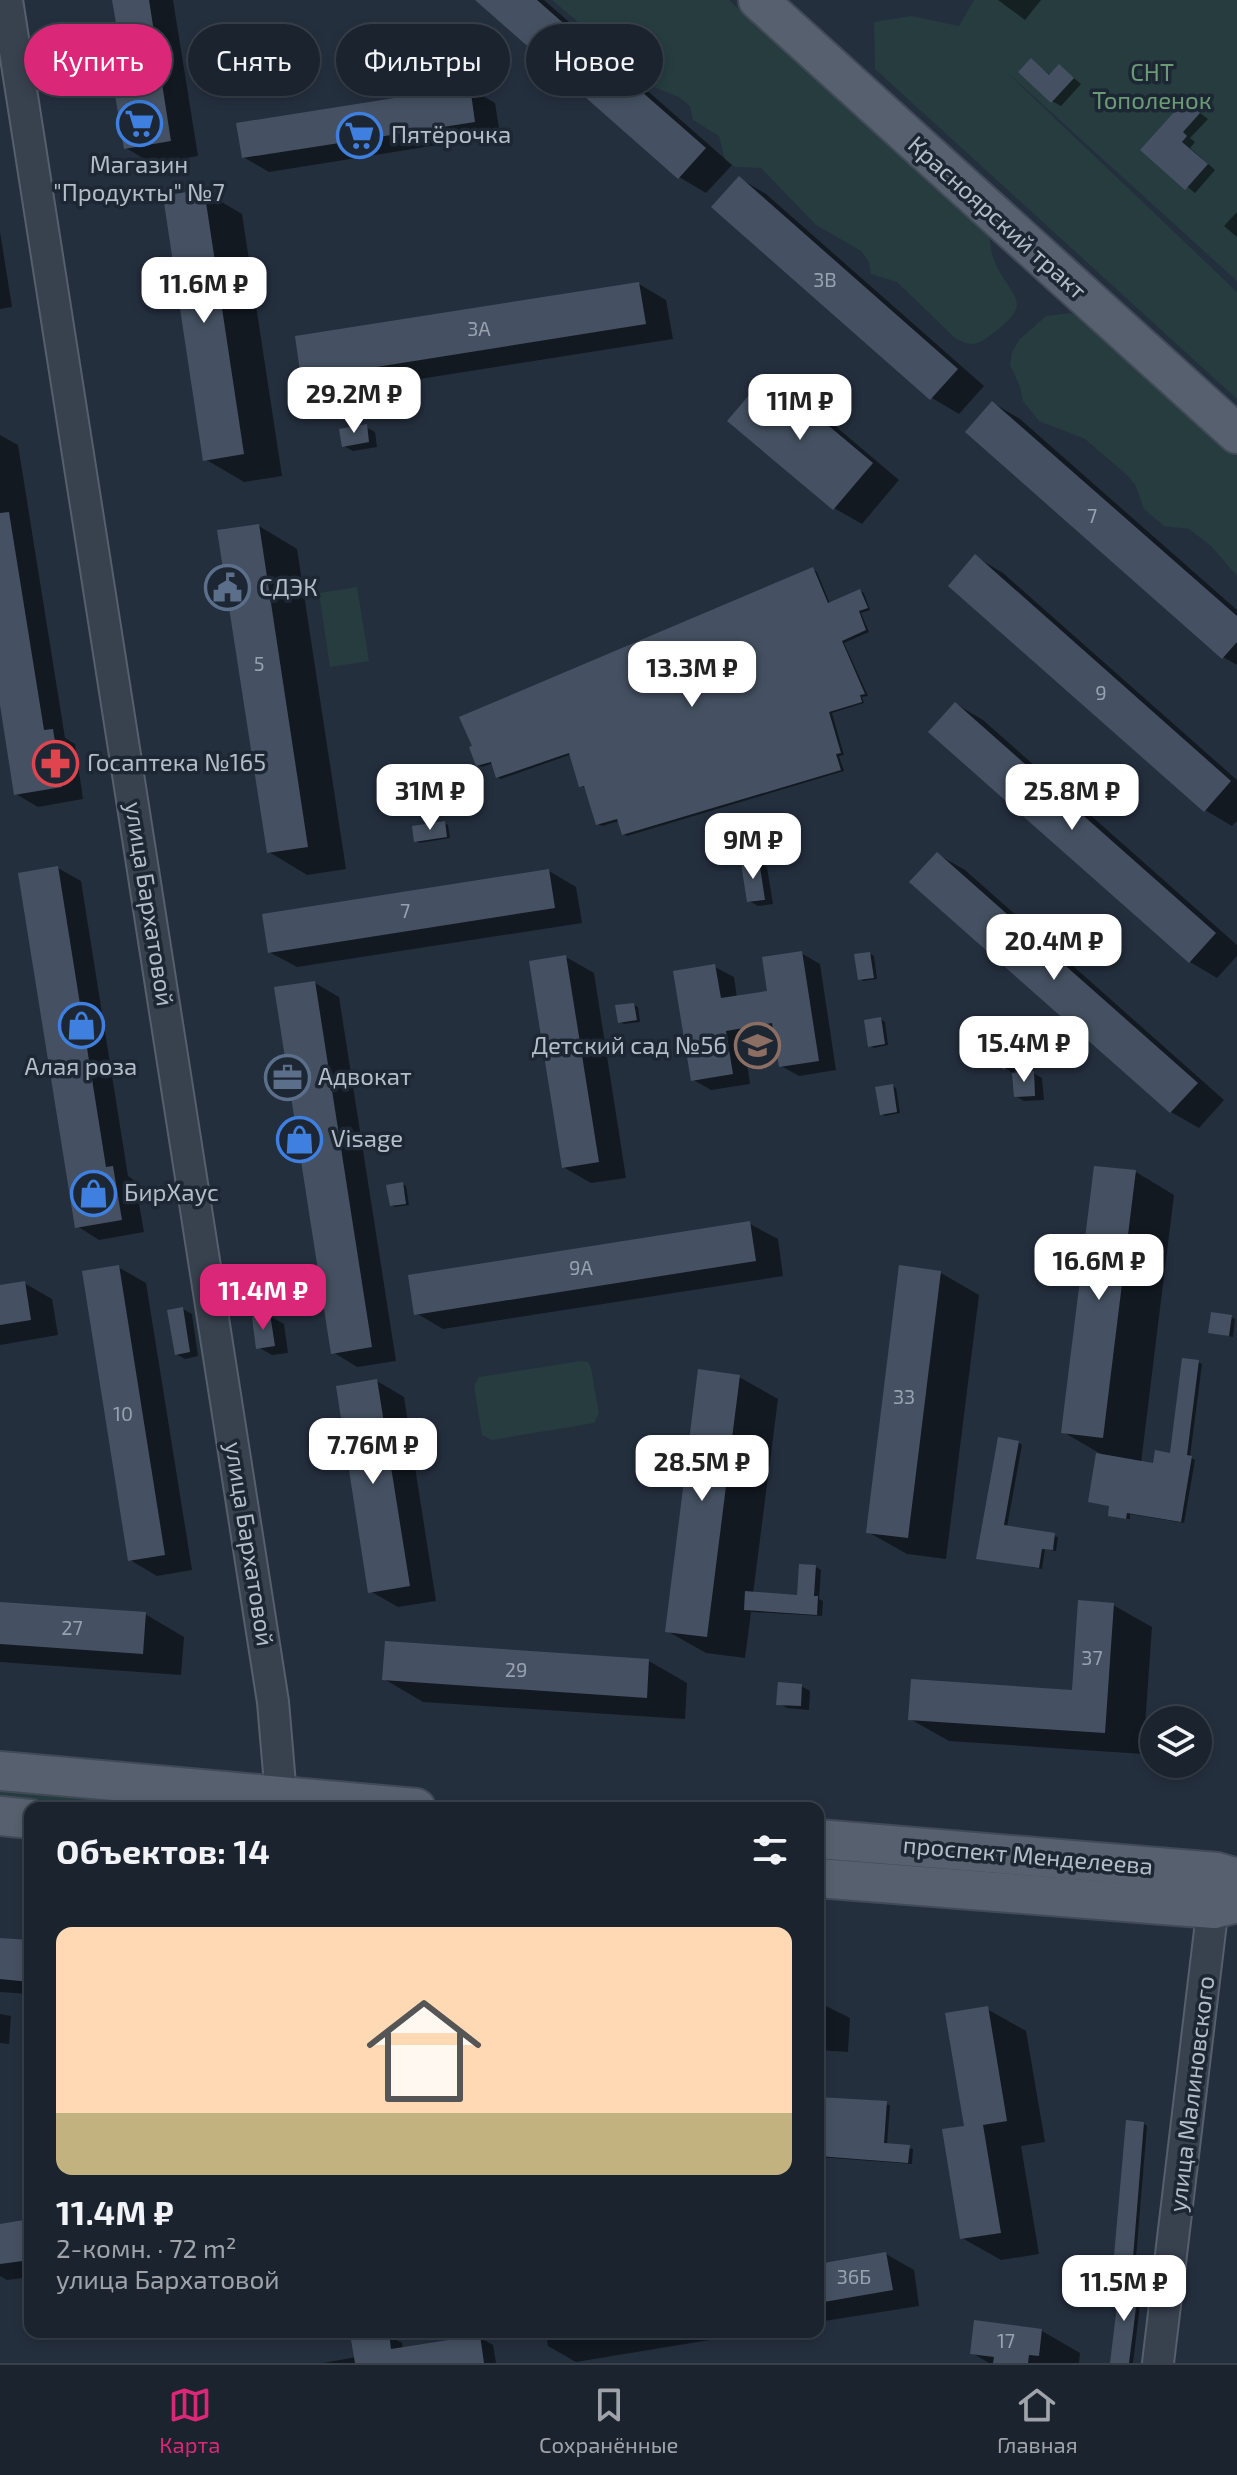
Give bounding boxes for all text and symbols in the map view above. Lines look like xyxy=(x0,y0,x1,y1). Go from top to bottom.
chip: Купить xyxy=(24,24,172,96)
chip: Снять xyxy=(188,24,320,96)
chip: Фильтры xyxy=(336,24,510,96)
chip: Новое xyxy=(526,24,663,96)
park label: СНТ Тополенок xyxy=(1092,57,1212,114)
supermarket icon: Магазин "Продукты" №7 xyxy=(115,99,163,147)
supermarket icon: Пятёрочка xyxy=(336,111,384,159)
place label: Пятёрочка xyxy=(391,119,511,148)
street label: Красноярский тракт xyxy=(903,129,1093,305)
place label: Магазин "Продукты" №7 xyxy=(53,149,225,207)
pin: 11.6M ₽ xyxy=(130,257,278,325)
text: 11.6M ₽ xyxy=(160,267,248,298)
house number: 3В xyxy=(813,267,837,291)
house number: 3А xyxy=(467,316,491,340)
pin: 29.2M ₽ xyxy=(280,367,428,435)
pin: 11M ₽ xyxy=(744,374,856,442)
text: 29.2M ₽ xyxy=(306,377,402,408)
text: 11M ₽ xyxy=(766,384,834,415)
house number: 7 xyxy=(1087,503,1097,527)
public building icon: СДЭК xyxy=(204,564,252,612)
place label: СДЭК xyxy=(259,572,318,601)
pin: 13.3M ₽ xyxy=(618,641,766,709)
house number: 5 xyxy=(254,651,264,675)
text: 13.3M ₽ xyxy=(646,651,738,682)
house number: 9 xyxy=(1095,680,1107,704)
pharmacy icon: Госаптека №165 xyxy=(32,739,80,787)
place label: Госаптека №165 xyxy=(87,747,266,776)
pin: 31M ₽ xyxy=(374,764,486,832)
pin: 25.8M ₽ xyxy=(998,764,1146,832)
text: 31M ₽ xyxy=(395,774,465,805)
text: 25.8M ₽ xyxy=(1024,774,1120,805)
street label: улица Бархатовой xyxy=(119,800,181,1008)
pin: 9M ₽ xyxy=(706,813,800,881)
text: 9M ₽ xyxy=(723,823,783,854)
house number: 7 xyxy=(400,898,410,922)
pin: 20.4M ₽ xyxy=(980,914,1128,982)
text: 20.4M ₽ xyxy=(1004,924,1104,955)
shop icon: Алая роза xyxy=(57,1001,105,1049)
pin: 15.4M ₽ xyxy=(950,1016,1098,1084)
school or university icon: Детский сад №56 xyxy=(734,1022,782,1070)
text: 15.4M ₽ xyxy=(977,1026,1071,1057)
place label: Детский сад №56 xyxy=(531,1030,727,1059)
place label: Алая роза xyxy=(25,1051,137,1080)
office icon: Адвокат xyxy=(263,1053,311,1101)
place label: Адвокат xyxy=(318,1061,412,1090)
shop icon: Visage xyxy=(276,1115,324,1163)
place label: Visage xyxy=(331,1123,403,1152)
shop icon: БирХаус xyxy=(69,1169,117,1217)
place label: БирХаус xyxy=(124,1177,219,1207)
pin: 16.6M ₽ xyxy=(1025,1234,1173,1302)
text: 16.6M ₽ xyxy=(1052,1244,1146,1275)
house number: 9А xyxy=(569,1255,593,1279)
pin: 11.4M ₽ xyxy=(189,1264,337,1332)
text: 11.4M ₽ xyxy=(218,1274,308,1305)
house number: 33 xyxy=(893,1384,915,1408)
house number: 10 xyxy=(113,1401,133,1425)
pin: 7.76M ₽ xyxy=(299,1418,447,1486)
text: 7.76M ₽ xyxy=(327,1428,419,1459)
pin: 28.5M ₽ xyxy=(628,1435,776,1503)
street label: улица Бархатовой xyxy=(219,1440,281,1648)
text: 28.5M ₽ xyxy=(654,1445,750,1476)
house number: 27 xyxy=(61,1615,83,1639)
house number: 37 xyxy=(1081,1645,1103,1669)
house number: 29 xyxy=(505,1657,527,1681)
map controls xyxy=(1140,1706,1212,1778)
button: layers xyxy=(1140,1706,1212,1778)
icon: filters xyxy=(748,1828,792,1872)
street label: проспект Менделеева xyxy=(902,1829,1154,1880)
text: Объектов: 14 xyxy=(56,1830,270,1871)
street label: улица Малиновского xyxy=(1162,1974,1220,2214)
icon: home xyxy=(352,1979,496,2123)
text: 11.4M ₽ xyxy=(56,2191,174,2232)
text: 2-комн. · 72 m² xyxy=(56,2232,237,2263)
pin: 11.5M ₽ xyxy=(1050,2255,1198,2323)
text: улица Бархатовой xyxy=(56,2263,280,2294)
house number: 36Б xyxy=(837,2264,871,2288)
text: 11.5M ₽ xyxy=(1080,2265,1168,2296)
house number: 17 xyxy=(997,2328,1015,2352)
tab: Карта xyxy=(159,2383,220,2457)
tab: Сохранённые xyxy=(539,2383,678,2457)
tab: Главная xyxy=(997,2383,1078,2457)

